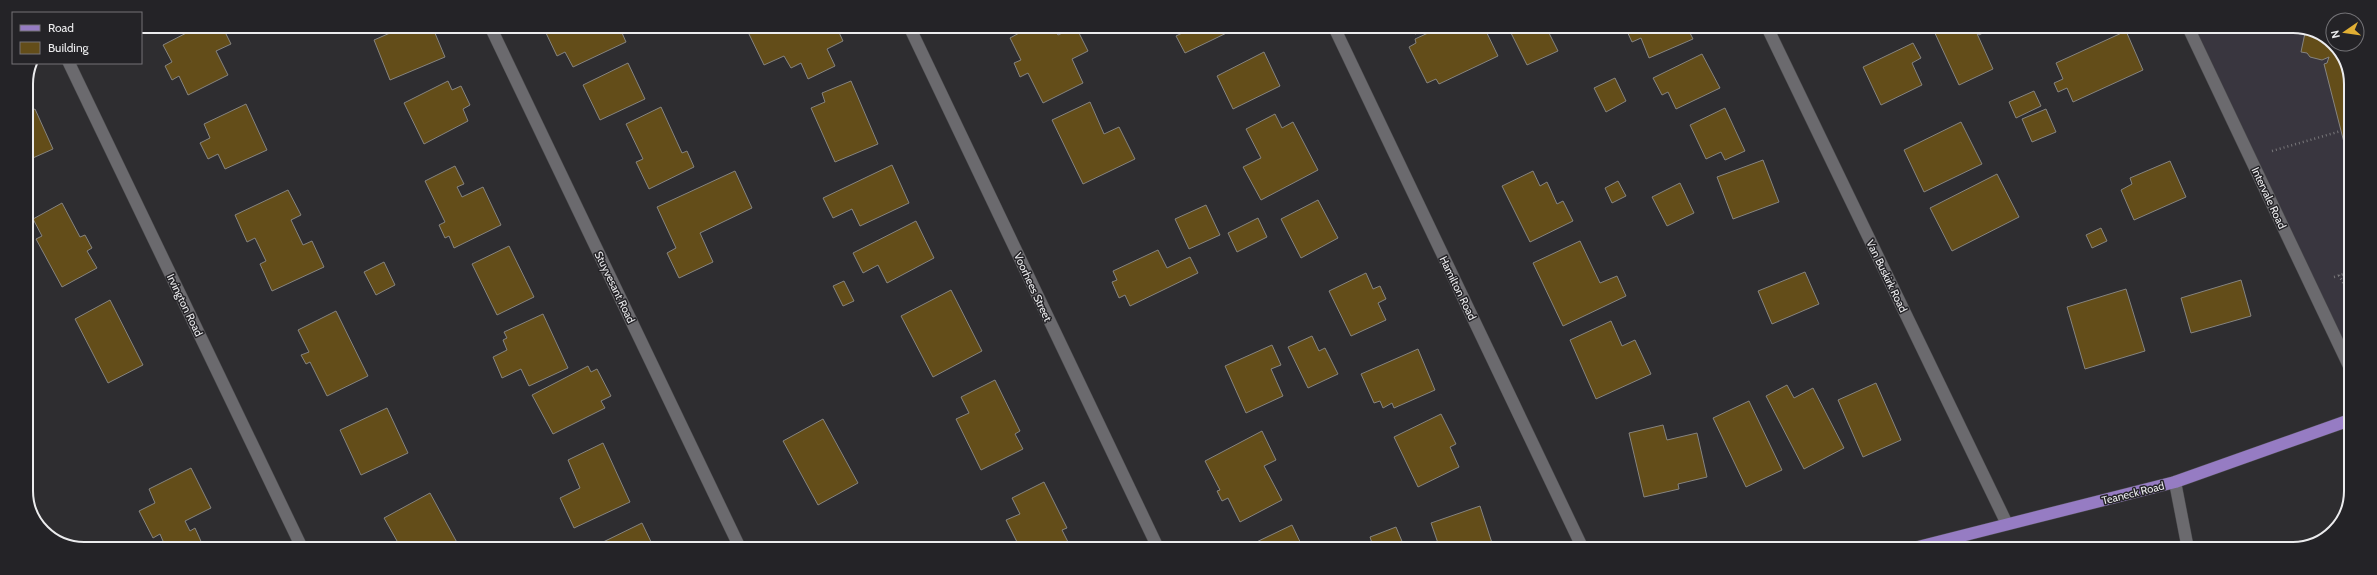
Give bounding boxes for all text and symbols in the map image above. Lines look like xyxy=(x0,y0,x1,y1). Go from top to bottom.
legend xyxy=(12,12,142,64)
north arrow xyxy=(2325,12,2365,52)
text: Road xyxy=(48,20,74,35)
text: N xyxy=(2328,29,2343,40)
text: Building xyxy=(48,40,90,55)
street label: Intervale Road xyxy=(2249,165,2289,231)
street label: Van Buskirk Road xyxy=(1863,237,1911,315)
street label: Stuyvesant Road xyxy=(592,249,638,325)
street label: Voorhees Street xyxy=(1011,250,1055,324)
street label: Hamilton Road xyxy=(1436,254,1480,322)
street label: Irvington Road xyxy=(164,271,206,339)
street label: Teaneck Road xyxy=(2100,478,2166,508)

